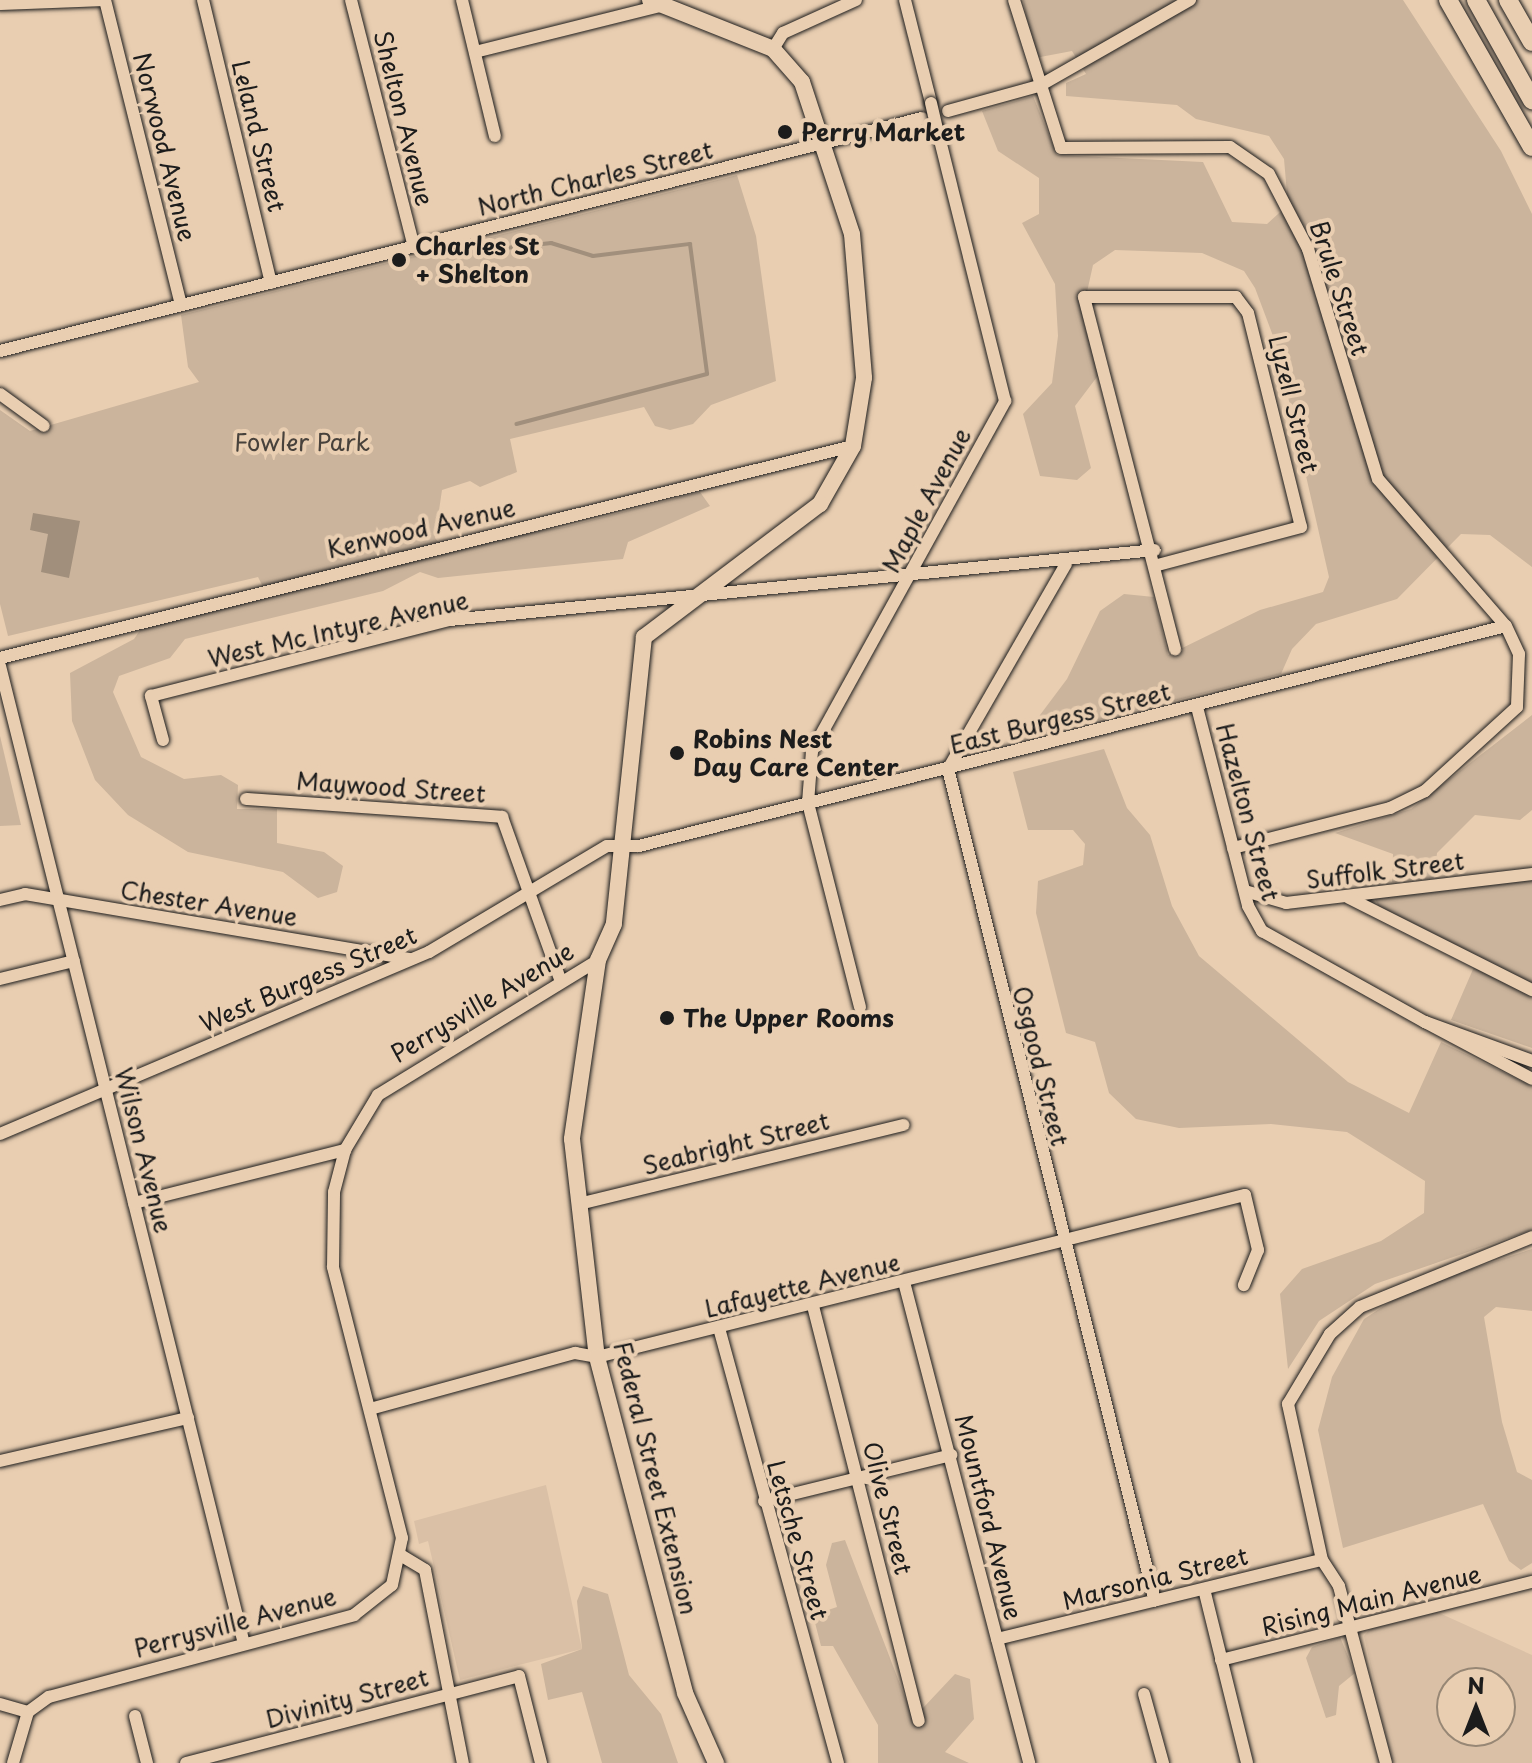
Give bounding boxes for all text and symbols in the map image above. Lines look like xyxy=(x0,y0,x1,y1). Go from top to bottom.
street label: Shelton Avenue xyxy=(369,28,439,208)
street label: Norwood Avenue xyxy=(128,49,202,245)
street label: Leland Street xyxy=(226,57,292,215)
place label: Perry Market xyxy=(801,118,966,146)
marker: Perry Market xyxy=(776,123,794,141)
street label: North Charles Street xyxy=(474,135,716,221)
street label: Brule Street xyxy=(1305,217,1375,359)
place label: Charles St + Shelton xyxy=(415,232,541,288)
marker: Charles St + Shelton xyxy=(390,251,408,269)
street label: Lyzell Street xyxy=(1263,331,1325,477)
street label: Maple Avenue xyxy=(875,422,977,578)
park label: Fowler Park xyxy=(233,428,371,456)
street label: Kenwood Avenue xyxy=(324,492,518,564)
street label: West Mc Intyre Avenue xyxy=(205,585,471,673)
street label: East Burgess Street xyxy=(946,677,1174,759)
street label: Hazelton Street xyxy=(1211,720,1285,904)
place label: Robins Nest Day Care Center xyxy=(693,725,899,781)
marker: Robins Nest Day Care Center xyxy=(668,744,686,762)
street label: Maywood Street xyxy=(296,766,486,808)
street label: Suffolk Street xyxy=(1304,846,1466,894)
street label: Chester Avenue xyxy=(118,875,300,931)
street label: West Burgess Street xyxy=(195,920,421,1038)
street label: Perrysville Avenue xyxy=(386,936,578,1068)
street label: Osgood Street xyxy=(1007,983,1075,1149)
place label: The Upper Rooms xyxy=(683,1004,894,1032)
marker: The Upper Rooms xyxy=(658,1009,676,1027)
street label: Wilson Avenue xyxy=(110,1066,178,1234)
street label: Seabright Street xyxy=(640,1106,832,1180)
street label: Lafayette Avenue xyxy=(703,1247,901,1323)
street label: Federal Street Extension xyxy=(608,1338,704,1618)
street label: Mountford Avenue xyxy=(949,1410,1029,1624)
street label: Olive Street xyxy=(857,1438,919,1578)
street label: Letsche Street xyxy=(761,1457,835,1623)
street label: Marsonia Street xyxy=(1060,1541,1250,1615)
street label: Rising Main Avenue xyxy=(1259,1559,1483,1641)
street label: Perrysville Avenue xyxy=(131,1581,339,1663)
street label: Divinity Street xyxy=(262,1662,432,1734)
north arrow xyxy=(1436,1667,1516,1747)
text: N xyxy=(1467,1668,1485,1701)

